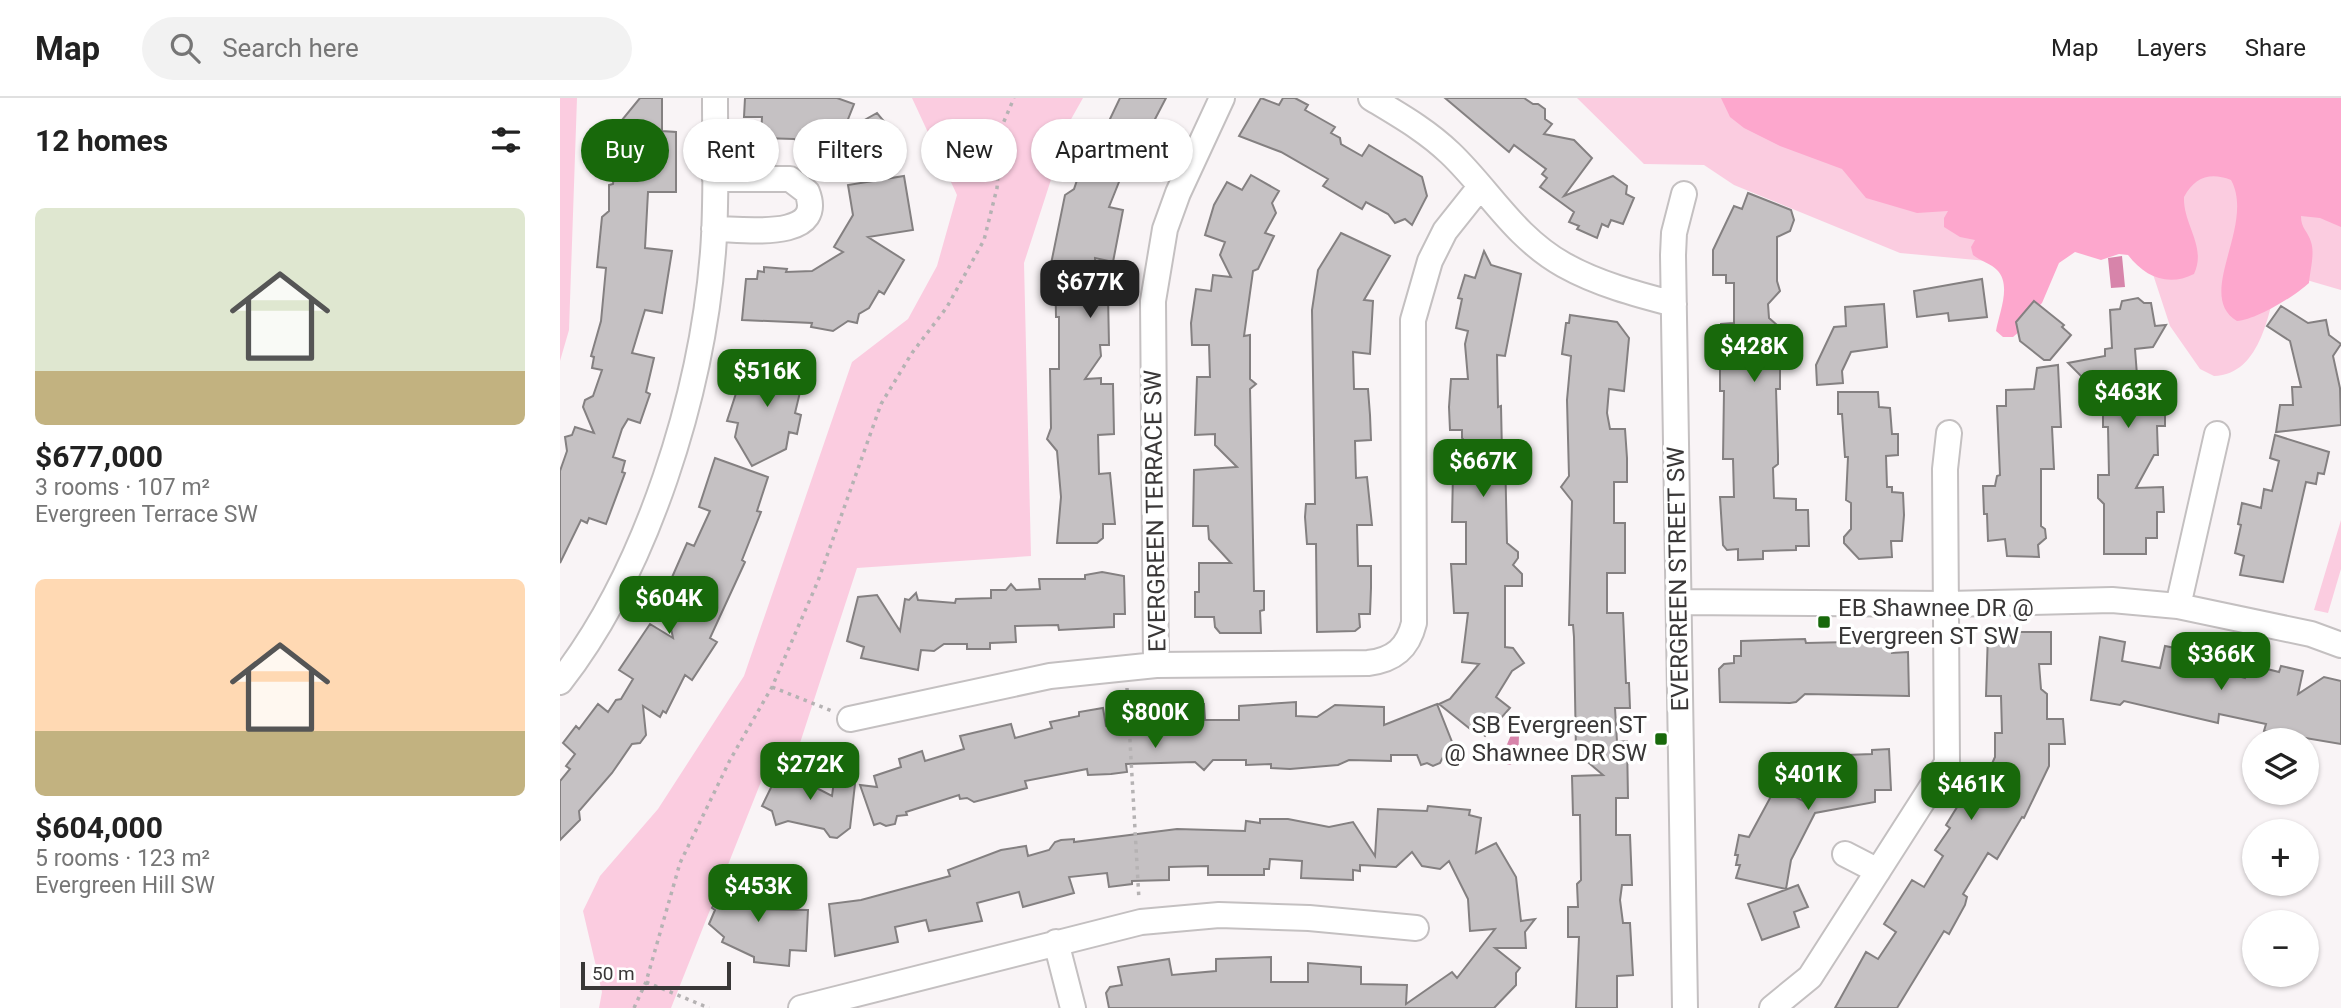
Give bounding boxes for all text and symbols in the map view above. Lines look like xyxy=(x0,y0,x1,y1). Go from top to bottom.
search box xyxy=(142,17,632,80)
text: Map xyxy=(35,29,100,68)
icon: search xyxy=(166,29,204,67)
text: Search here xyxy=(222,33,359,63)
text: Map xyxy=(2051,34,2099,62)
text: Layers xyxy=(2137,34,2207,62)
text: Share xyxy=(2245,34,2306,62)
chip: Buy xyxy=(581,119,669,182)
chip: Rent xyxy=(683,119,779,182)
chip: Filters xyxy=(793,119,907,182)
chip: New xyxy=(921,119,1017,182)
chip: Apartment xyxy=(1031,119,1193,182)
icon: filters xyxy=(487,121,525,159)
text: 12 homes xyxy=(35,123,168,158)
icon: home xyxy=(217,253,343,379)
pin: $677K xyxy=(1041,260,1139,320)
text: $677K xyxy=(1056,269,1124,296)
pin: $428K xyxy=(1705,324,1803,384)
text: $428K xyxy=(1720,333,1788,360)
pin: $516K xyxy=(718,350,816,409)
text: $516K xyxy=(733,358,801,385)
street label: EVERGREEN TERRACE SW xyxy=(1139,370,1171,652)
pin: $463K xyxy=(2079,370,2177,430)
text: $463K xyxy=(2094,379,2162,406)
text: $677,000 xyxy=(35,439,163,474)
pin: $667K xyxy=(1434,440,1532,499)
street label: EVERGREEN STREET SW xyxy=(1662,446,1694,712)
text: $667K xyxy=(1449,448,1517,475)
text: 3 rooms · 107 m² xyxy=(35,474,210,501)
text: Evergreen Terrace SW xyxy=(35,501,258,528)
pin: $604K xyxy=(620,576,718,636)
text: $604K xyxy=(635,585,703,612)
place label: EB Shawnee DR @ Evergreen ST SW xyxy=(1838,594,2034,650)
marker: EB Shawnee DR @ Evergreen ST SW xyxy=(1816,614,1832,630)
icon: home xyxy=(217,624,343,750)
pin: $366K xyxy=(2172,632,2270,692)
text: $366K xyxy=(2187,641,2255,668)
pin: $800K xyxy=(1106,690,1204,750)
text: $800K xyxy=(1121,699,1189,726)
place label: SB Evergreen ST @ Shawnee DR SW xyxy=(1444,711,1647,767)
map controls xyxy=(2242,728,2319,987)
button: layers xyxy=(2242,728,2319,805)
marker: SB Evergreen ST @ Shawnee DR SW xyxy=(1653,731,1669,747)
pin: $272K xyxy=(761,742,859,802)
text: $272K xyxy=(776,751,844,778)
pin: $401K xyxy=(1759,752,1857,812)
text: $401K xyxy=(1774,761,1842,788)
pin: $461K xyxy=(1922,762,2020,822)
text: $461K xyxy=(1937,771,2005,798)
text: $604,000 xyxy=(35,810,163,845)
button: + xyxy=(2242,819,2319,896)
text: 5 rooms · 123 m² xyxy=(35,845,210,872)
pin: $453K xyxy=(709,864,807,924)
text: Evergreen Hill SW xyxy=(35,872,215,899)
text: $453K xyxy=(724,873,792,900)
button: − xyxy=(2242,910,2319,987)
scale bar xyxy=(581,959,732,991)
text: 50 m xyxy=(592,962,635,985)

